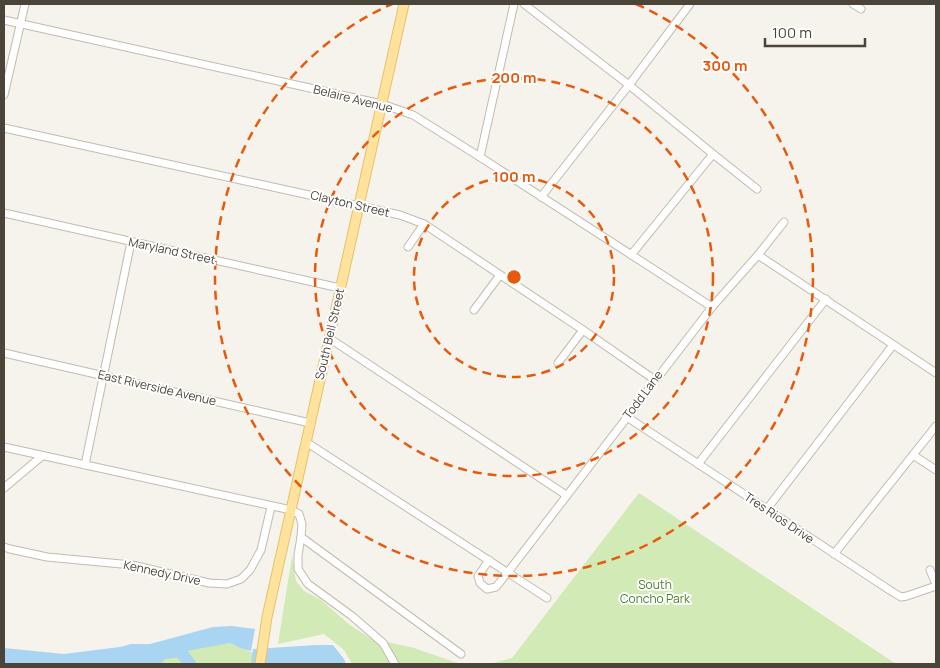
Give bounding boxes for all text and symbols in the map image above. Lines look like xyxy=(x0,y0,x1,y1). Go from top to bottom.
scale bar xyxy=(765,15,865,47)
text: 100 m xyxy=(772,22,812,43)
text: 300 m xyxy=(703,55,747,76)
text: 200 m xyxy=(491,67,537,88)
street label: Belaire Avenue xyxy=(312,80,395,117)
text: 100 m xyxy=(493,166,535,187)
street label: Clayton Street xyxy=(309,186,392,221)
street label: Maryland Street xyxy=(127,233,217,268)
centre of rings xyxy=(505,268,523,286)
street label: South Bell Street xyxy=(311,286,348,381)
street label: East Riverside Avenue xyxy=(96,366,218,409)
street label: Todd Lane xyxy=(619,367,666,423)
street label: Tres Rios Drive xyxy=(741,488,817,547)
street label: Kennedy Drive xyxy=(122,556,202,589)
park label: South Concho Park xyxy=(620,576,691,607)

